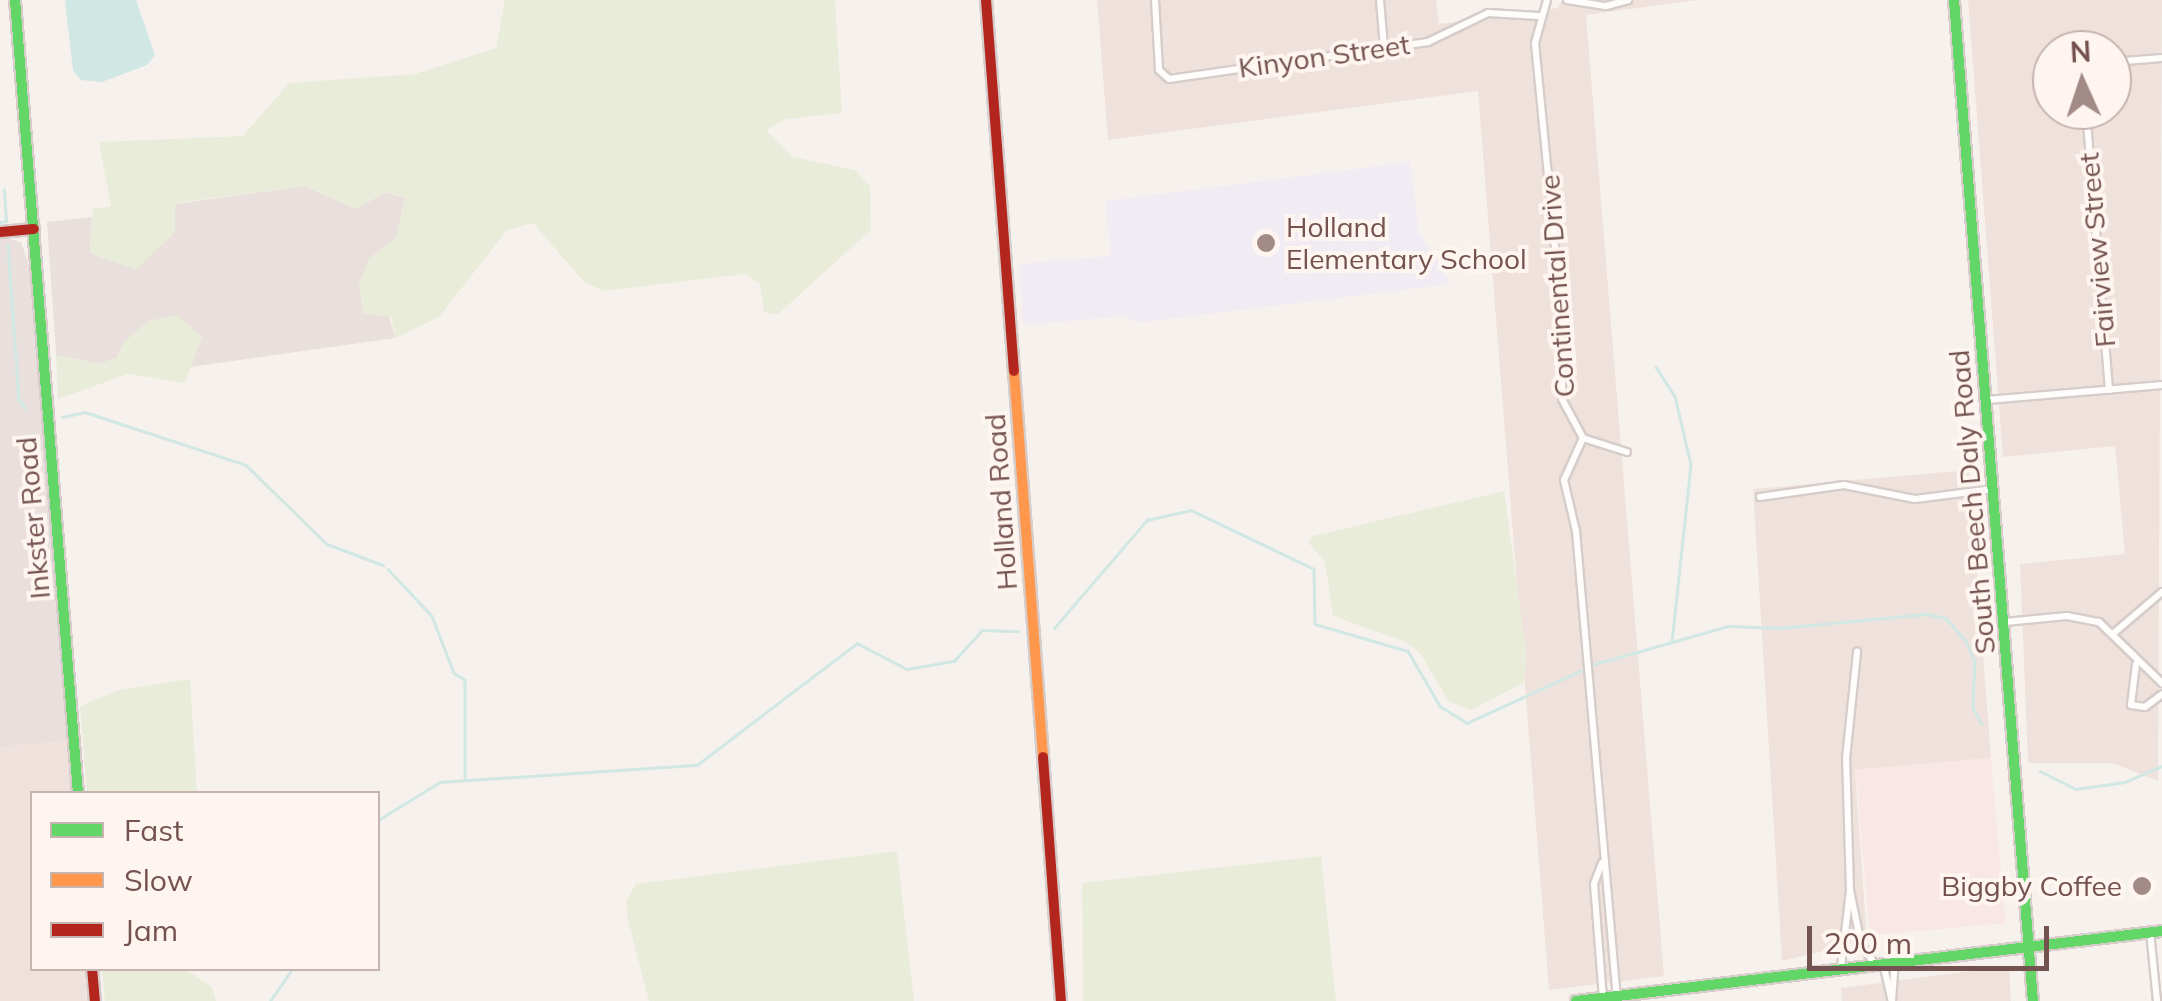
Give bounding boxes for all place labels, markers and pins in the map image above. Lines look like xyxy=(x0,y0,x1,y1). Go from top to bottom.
place label: Holland Elementary School xyxy=(1286,210,1527,276)
marker: Holland Elementary School xyxy=(1255,232,1277,254)
place label: Biggby Coffee xyxy=(1941,869,2122,903)
marker: Biggby Coffee xyxy=(2131,875,2153,897)

